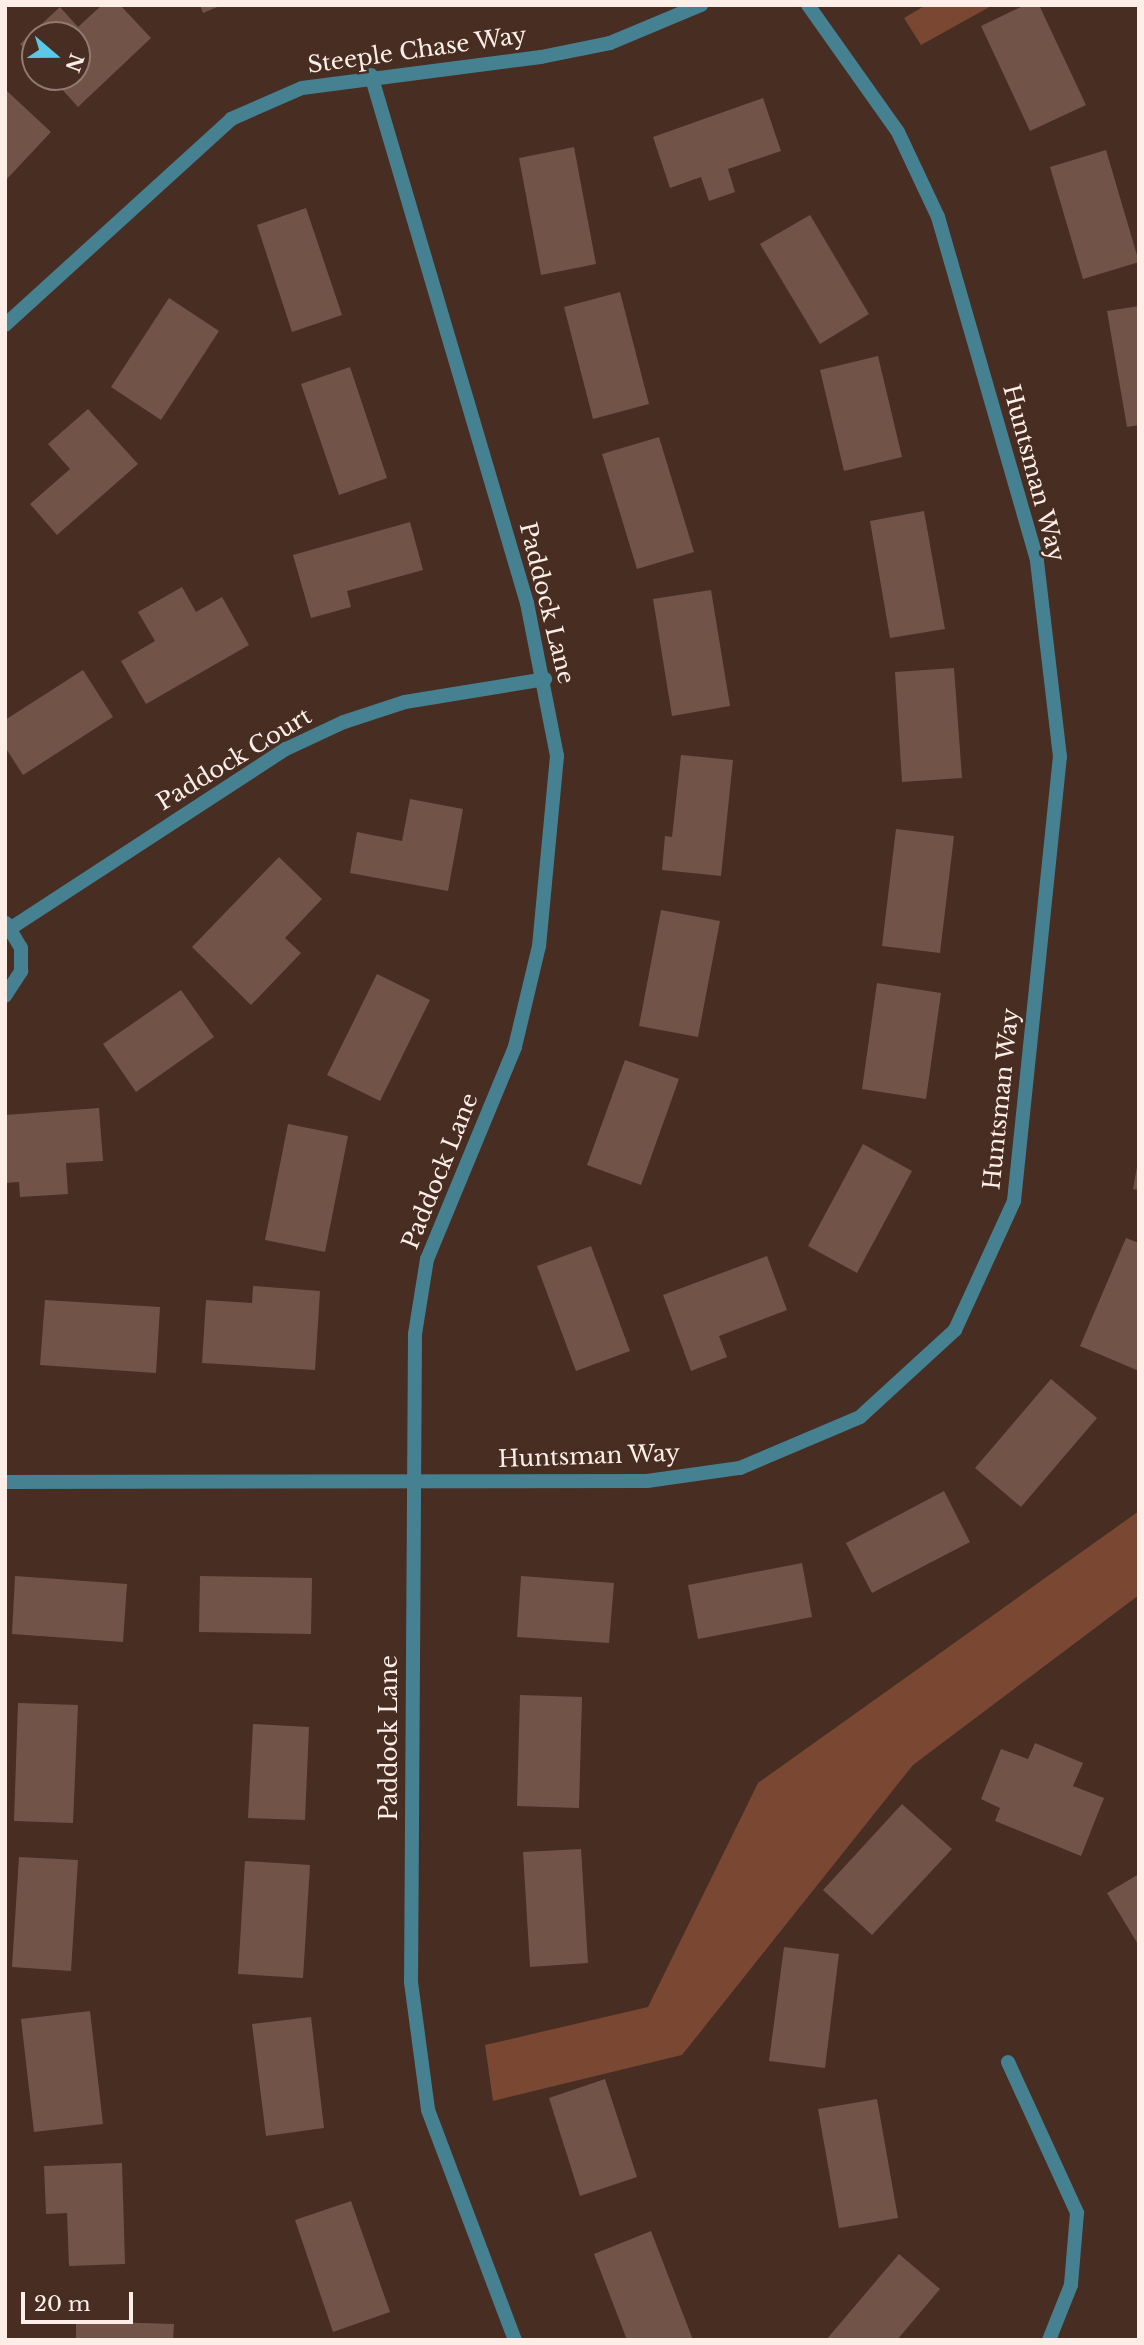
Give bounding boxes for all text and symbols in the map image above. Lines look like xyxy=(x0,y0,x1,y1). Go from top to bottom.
north arrow xyxy=(21,21,91,91)
street label: Steeple Chase Way xyxy=(305,21,529,79)
text: N xyxy=(60,50,88,75)
street label: Huntsman Way xyxy=(997,381,1071,565)
street label: Paddock Lane xyxy=(514,519,580,687)
street label: Paddock Court xyxy=(151,702,317,816)
street label: Huntsman Way xyxy=(978,1007,1024,1191)
street label: Paddock Lane xyxy=(396,1089,484,1253)
street label: Huntsman Way xyxy=(497,1439,681,1473)
street label: Paddock Lane xyxy=(375,1655,403,1821)
scale bar xyxy=(24,2278,136,2322)
text: 20 m xyxy=(34,2291,91,2317)

